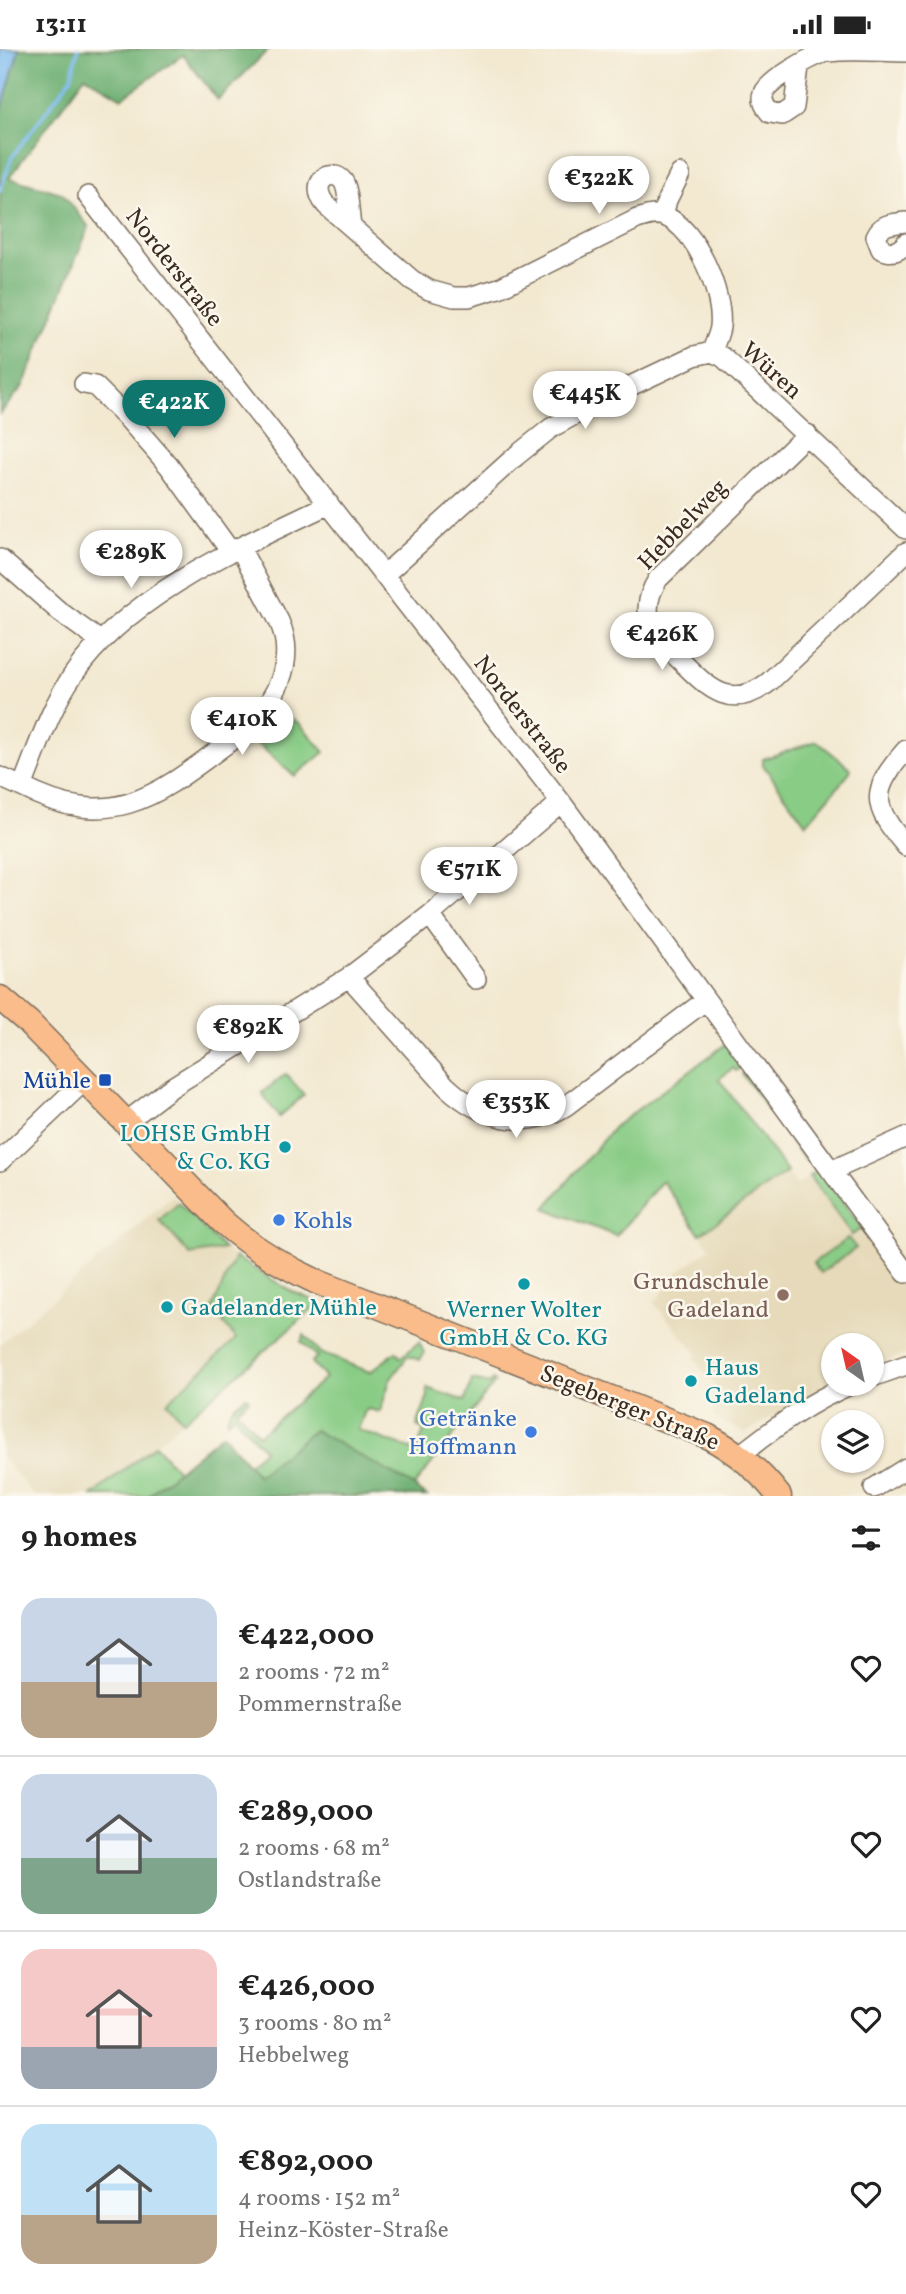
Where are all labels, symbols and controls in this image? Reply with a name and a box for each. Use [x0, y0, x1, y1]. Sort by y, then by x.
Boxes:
text: 13:11 [35, 7, 87, 43]
pin: €322K [550, 157, 648, 216]
text: €322K [564, 163, 634, 195]
street label: Norderstraße [116, 202, 231, 335]
street label: Würen [732, 335, 809, 408]
pin: €445K [536, 371, 634, 431]
text: €445K [549, 378, 621, 410]
pin: €422K [125, 381, 223, 440]
text: €422K [138, 387, 210, 419]
street label: Hebbelweg [631, 472, 736, 579]
pin: €289K [82, 531, 180, 590]
text: €289K [96, 537, 166, 569]
pin: €426K [613, 613, 711, 672]
text: €426K [626, 619, 698, 651]
street label: Norderstraße [464, 649, 579, 782]
pin: €410K [193, 697, 291, 757]
text: €410K [207, 704, 277, 736]
pin: €571K [420, 847, 518, 907]
text: €571K [437, 854, 501, 886]
pin: €892K [199, 1005, 297, 1065]
text: €892K [213, 1012, 283, 1044]
place label: Mühle [23, 1065, 91, 1099]
marker: Mühle [97, 1072, 113, 1088]
pin: €353K [467, 1081, 565, 1140]
text: €353K [482, 1087, 550, 1119]
place label: LOHSE GmbH & Co. KG [119, 1118, 271, 1180]
marker: LOHSE GmbH & Co. KG [277, 1139, 293, 1155]
place label: Kohls [293, 1205, 353, 1239]
marker: Kohls [271, 1212, 287, 1228]
place label: Grundschule Gadeland [633, 1266, 769, 1328]
marker: Werner Wolter GmbH & Co. KG [516, 1276, 532, 1292]
marker: Grundschule Gadeland [775, 1287, 791, 1303]
place label: Gadelander Mühle [181, 1292, 377, 1326]
place label: Werner Wolter GmbH & Co. KG [439, 1294, 609, 1356]
marker: Gadelander Mühle [159, 1299, 175, 1315]
north arrow [821, 1333, 884, 1397]
map controls [821, 1333, 884, 1473]
place label: Haus Gadeland [705, 1352, 806, 1414]
street label: Segeberger Straße [534, 1357, 724, 1460]
marker: Haus Gadeland [683, 1373, 699, 1389]
place label: Getränke Hoffmann [408, 1403, 517, 1465]
button: layers [821, 1410, 884, 1473]
marker: Getränke Hoffmann [523, 1424, 539, 1440]
text: 9 homes [21, 1517, 137, 1559]
icon: filters [847, 1519, 885, 1557]
text: €422,000 [238, 1615, 374, 1657]
icon: home [77, 1626, 161, 1710]
icon: heart [847, 1649, 885, 1687]
text: 2 rooms · 72 m² [238, 1657, 389, 1689]
text: Pommernstraße [238, 1689, 402, 1721]
text: €289,000 [238, 1791, 373, 1833]
icon: home [77, 1802, 161, 1886]
icon: heart [847, 1825, 885, 1863]
text: 2 rooms · 68 m² [238, 1833, 390, 1865]
text: Ostlandstraße [238, 1865, 381, 1897]
text: €426,000 [238, 1966, 375, 2008]
icon: home [77, 1977, 161, 2061]
icon: heart [847, 2000, 885, 2038]
text: 3 rooms · 80 m² [238, 2008, 391, 2040]
text: Hebbelweg [238, 2040, 349, 2072]
text: €892,000 [238, 2141, 373, 2183]
icon: home [77, 2152, 161, 2236]
icon: heart [847, 2175, 885, 2213]
text: 4 rooms · 152 m² [238, 2183, 400, 2215]
text: Heinz-Köster-Straße [238, 2215, 449, 2247]

